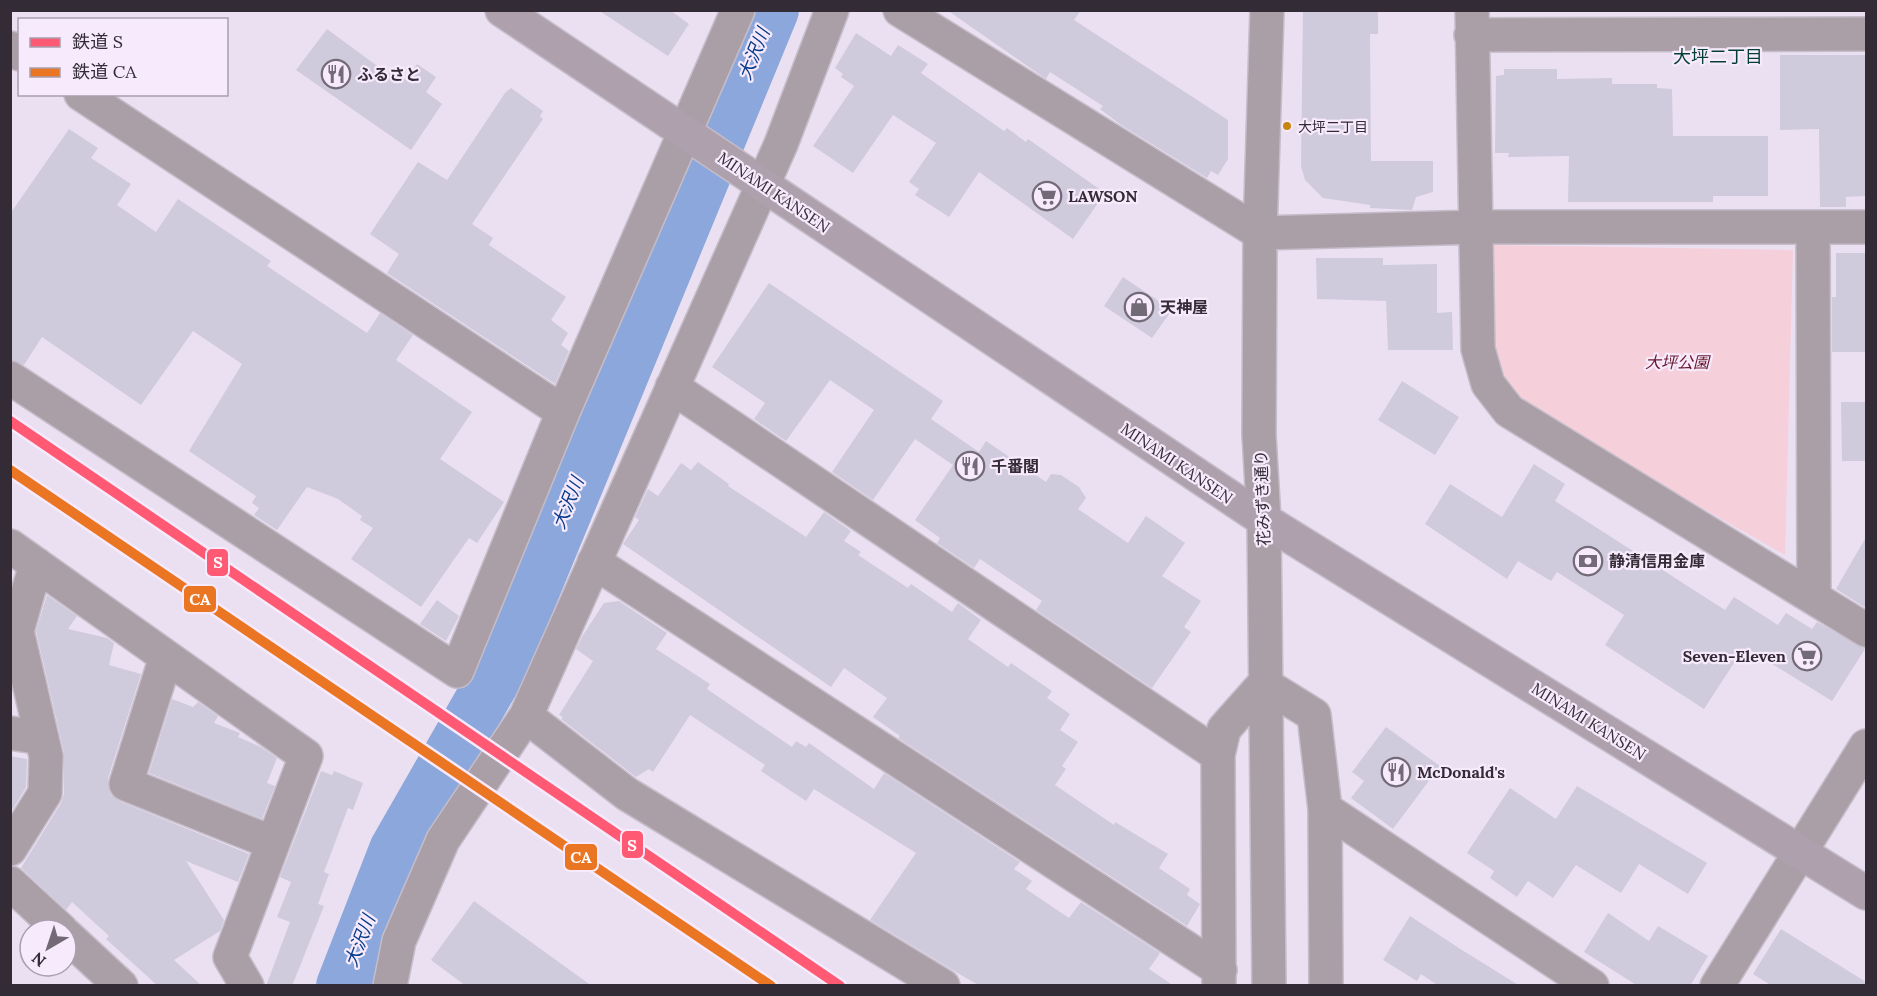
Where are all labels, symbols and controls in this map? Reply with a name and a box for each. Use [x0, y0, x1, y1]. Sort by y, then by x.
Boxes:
legend [18, 18, 228, 96]
water label: 大沢川 [733, 23, 775, 83]
text: 鉄道 S [72, 30, 123, 53]
district label: 大坪二丁目 [1673, 45, 1763, 68]
restaurant icon: ふるさと [320, 58, 352, 90]
text: 鉄道 CA [72, 60, 137, 83]
place label: ふるさと [357, 64, 421, 84]
place label: 大坪二丁目 [1298, 118, 1368, 136]
marker: 大坪二丁目 [1281, 120, 1293, 132]
street label: MINAMI KANSEN [714, 147, 834, 237]
supermarket icon: LAWSON [1031, 180, 1063, 212]
place label: LAWSON [1068, 186, 1138, 206]
shop icon: 天神屋 [1123, 291, 1155, 323]
place label: 天神屋 [1160, 297, 1208, 317]
park label: 大坪公園 [1645, 352, 1711, 372]
street label: MINAMI KANSEN [1117, 418, 1237, 508]
restaurant icon: 千番閣 [954, 450, 986, 482]
street label: 花みずき通り [1250, 450, 1274, 546]
place label: 千番閣 [991, 456, 1039, 476]
water label: 大沢川 [547, 472, 589, 532]
bank icon: 静清信用金庫 [1572, 545, 1604, 577]
line badge: S [206, 548, 229, 577]
place label: 静清信用金庫 [1609, 551, 1705, 571]
text: S [213, 552, 223, 572]
line badge: CA [183, 585, 217, 613]
text: CA [189, 589, 211, 609]
supermarket icon: Seven-Eleven [1791, 640, 1823, 672]
place label: Seven-Eleven [1683, 646, 1786, 666]
street label: MINAMI KANSEN [1528, 678, 1650, 764]
restaurant icon: McDonald's [1380, 756, 1412, 788]
place label: McDonald's [1417, 762, 1505, 782]
line badge: S [621, 830, 644, 859]
text: S [627, 835, 637, 855]
line badge: CA [564, 843, 598, 871]
text: CA [570, 847, 592, 867]
water label: 大沢川 [339, 910, 381, 970]
north arrow [18, 918, 78, 978]
text: N [27, 948, 50, 971]

